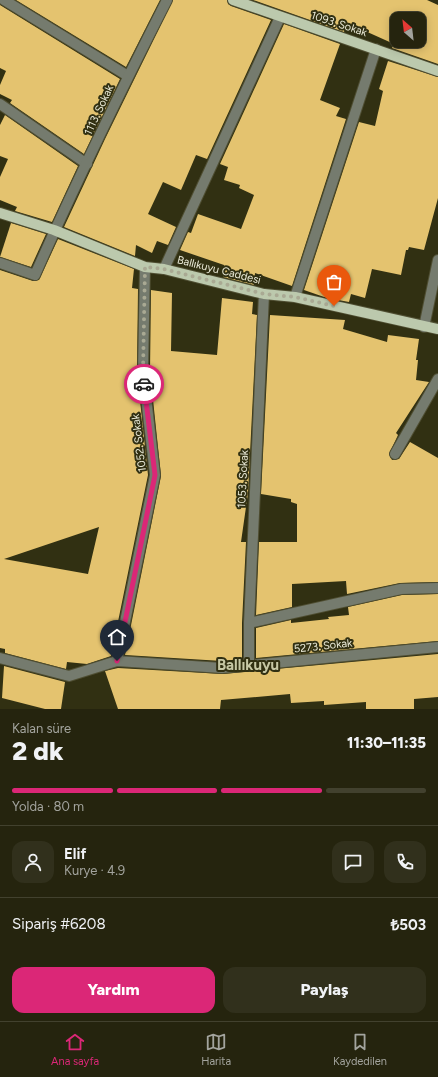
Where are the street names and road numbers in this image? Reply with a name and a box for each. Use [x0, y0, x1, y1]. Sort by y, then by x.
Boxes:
street label: 1093. Sokak [309, 9, 369, 39]
street label: 1113. Sokak [82, 82, 117, 137]
street label: Ballıkuyu Caddesi [176, 253, 262, 287]
street label: 1052. Sokak [129, 413, 149, 473]
street label: 1053. Sokak [235, 449, 251, 508]
street label: 5273. Sokak [293, 636, 354, 656]

